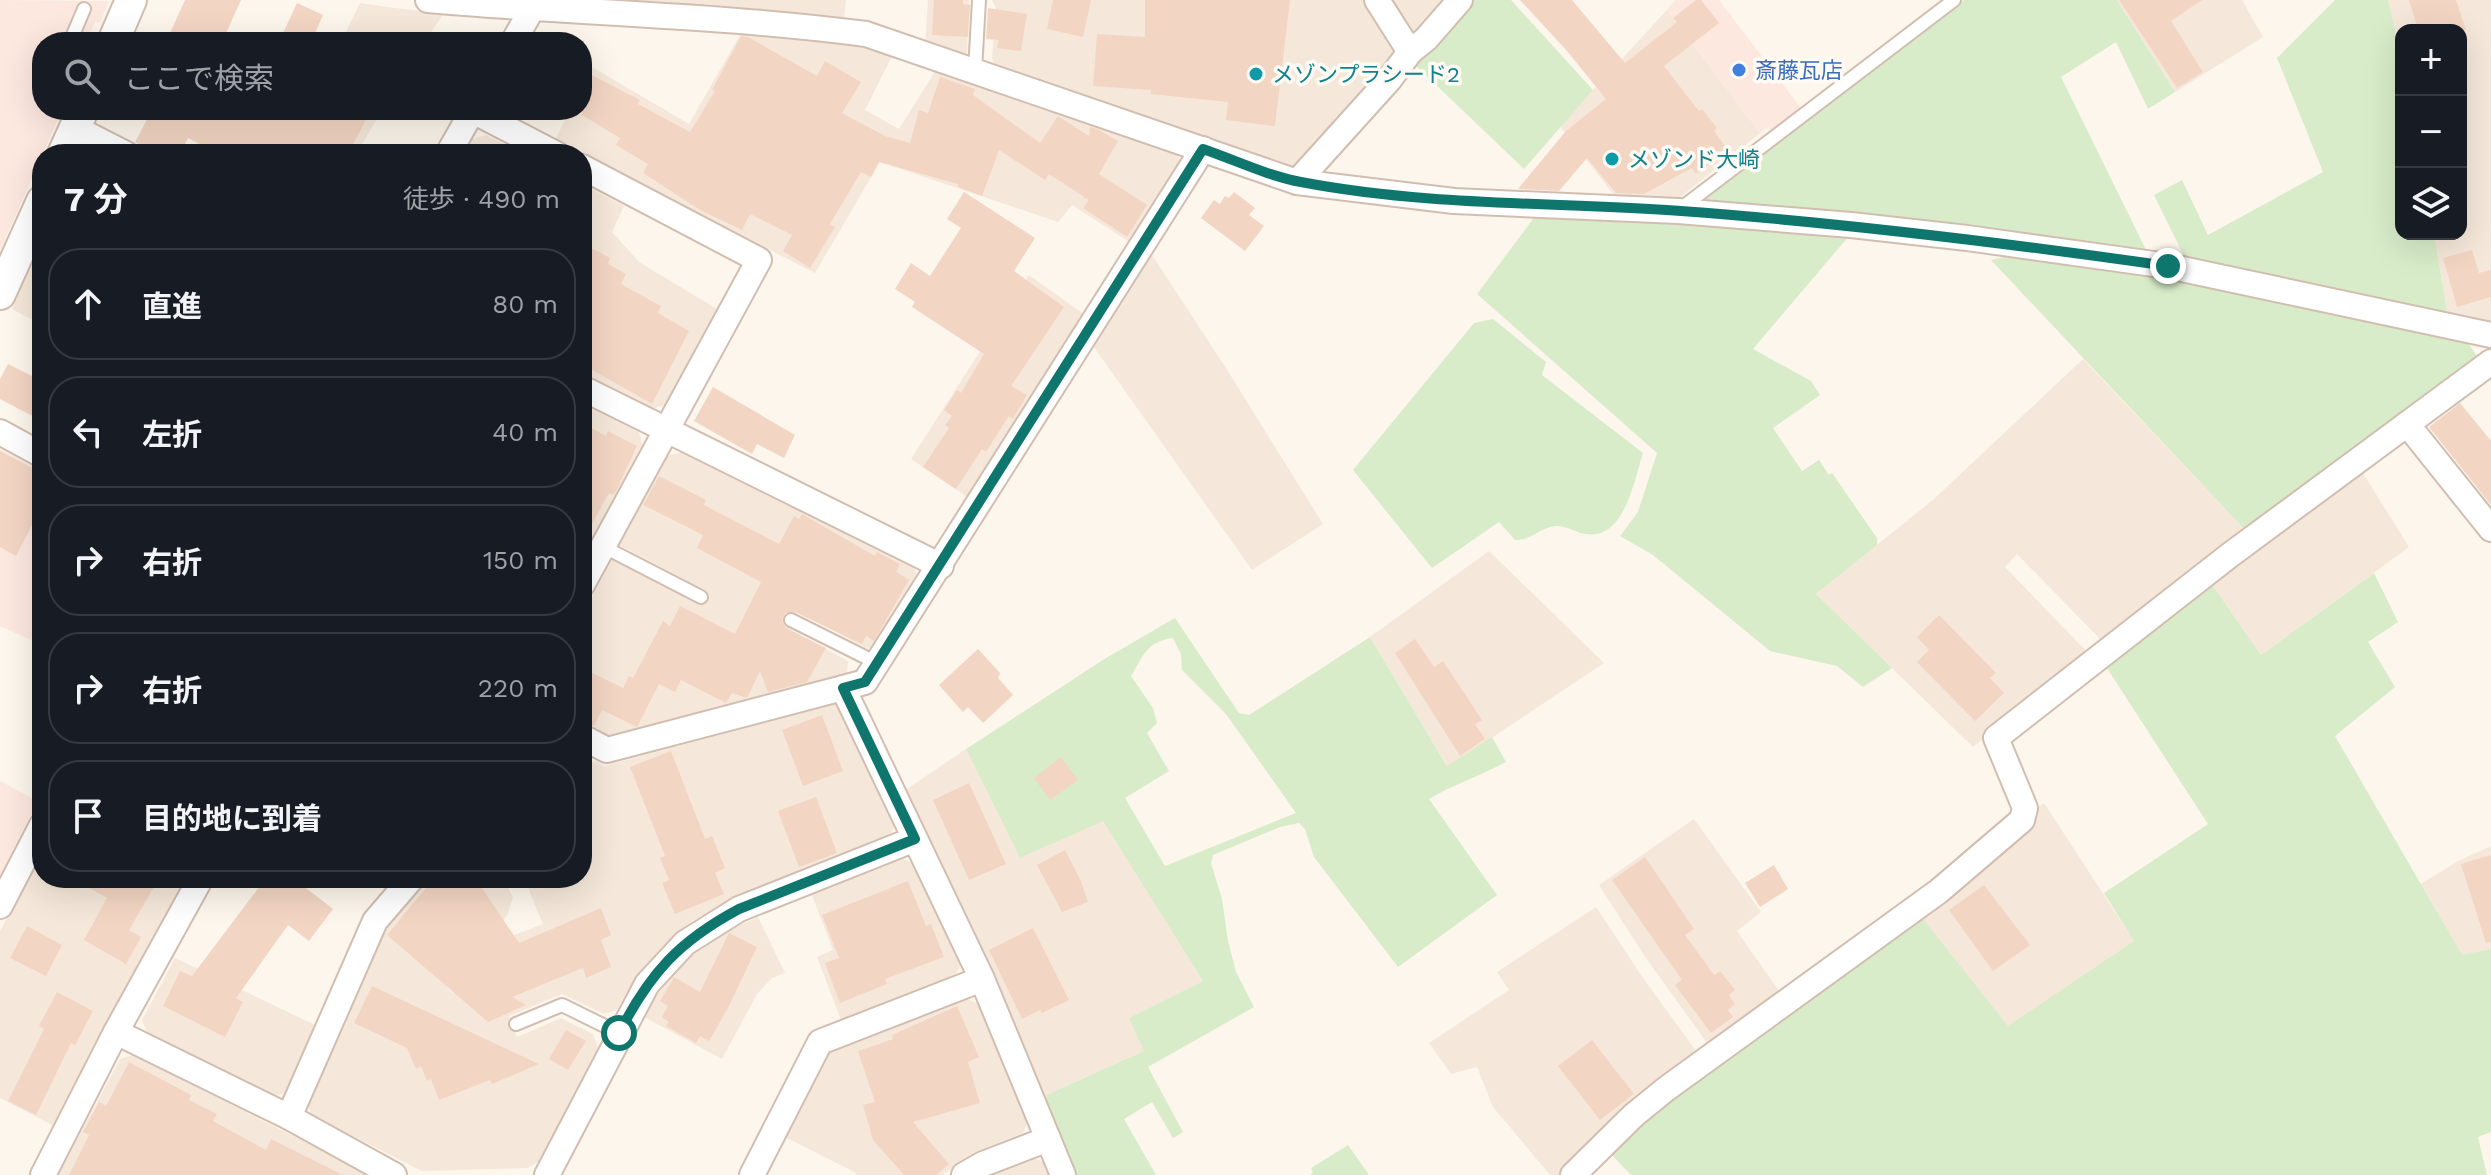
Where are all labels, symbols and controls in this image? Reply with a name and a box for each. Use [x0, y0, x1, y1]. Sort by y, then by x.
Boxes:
map controls [2395, 24, 2467, 240]
button: + [2395, 24, 2467, 96]
search box [32, 32, 592, 120]
icon: search [60, 54, 104, 98]
place label: 斎藤瓦店 [1755, 58, 1843, 83]
text: ここで検索 [124, 61, 274, 96]
marker: 斎藤瓦店 [1730, 61, 1748, 79]
place label: メゾンプラシード2 [1272, 62, 1460, 87]
marker: メゾンプラシード2 [1247, 65, 1265, 83]
button: − [2395, 96, 2467, 168]
place label: メゾンド大崎 [1628, 147, 1760, 172]
marker: メゾンド大崎 [1603, 150, 1621, 168]
button: layers [2395, 168, 2467, 240]
text: 7 分 [64, 179, 128, 219]
text: 徒歩 · 490 m [403, 184, 560, 214]
route end [2150, 248, 2186, 284]
icon: ahead [66, 282, 110, 326]
text: 直進 [142, 289, 202, 324]
text: 80 m [492, 289, 558, 319]
icon: left [66, 410, 110, 454]
text: 左折 [142, 417, 202, 452]
text: 40 m [492, 417, 558, 447]
icon: right [66, 538, 110, 582]
text: 右折 [142, 545, 202, 580]
text: 150 m [483, 545, 558, 575]
icon: right [66, 666, 110, 710]
text: 右折 [142, 673, 202, 708]
text: 220 m [478, 673, 558, 703]
icon: arrive [66, 794, 110, 838]
text: 目的地に到着 [142, 801, 322, 836]
route start [601, 1015, 637, 1051]

